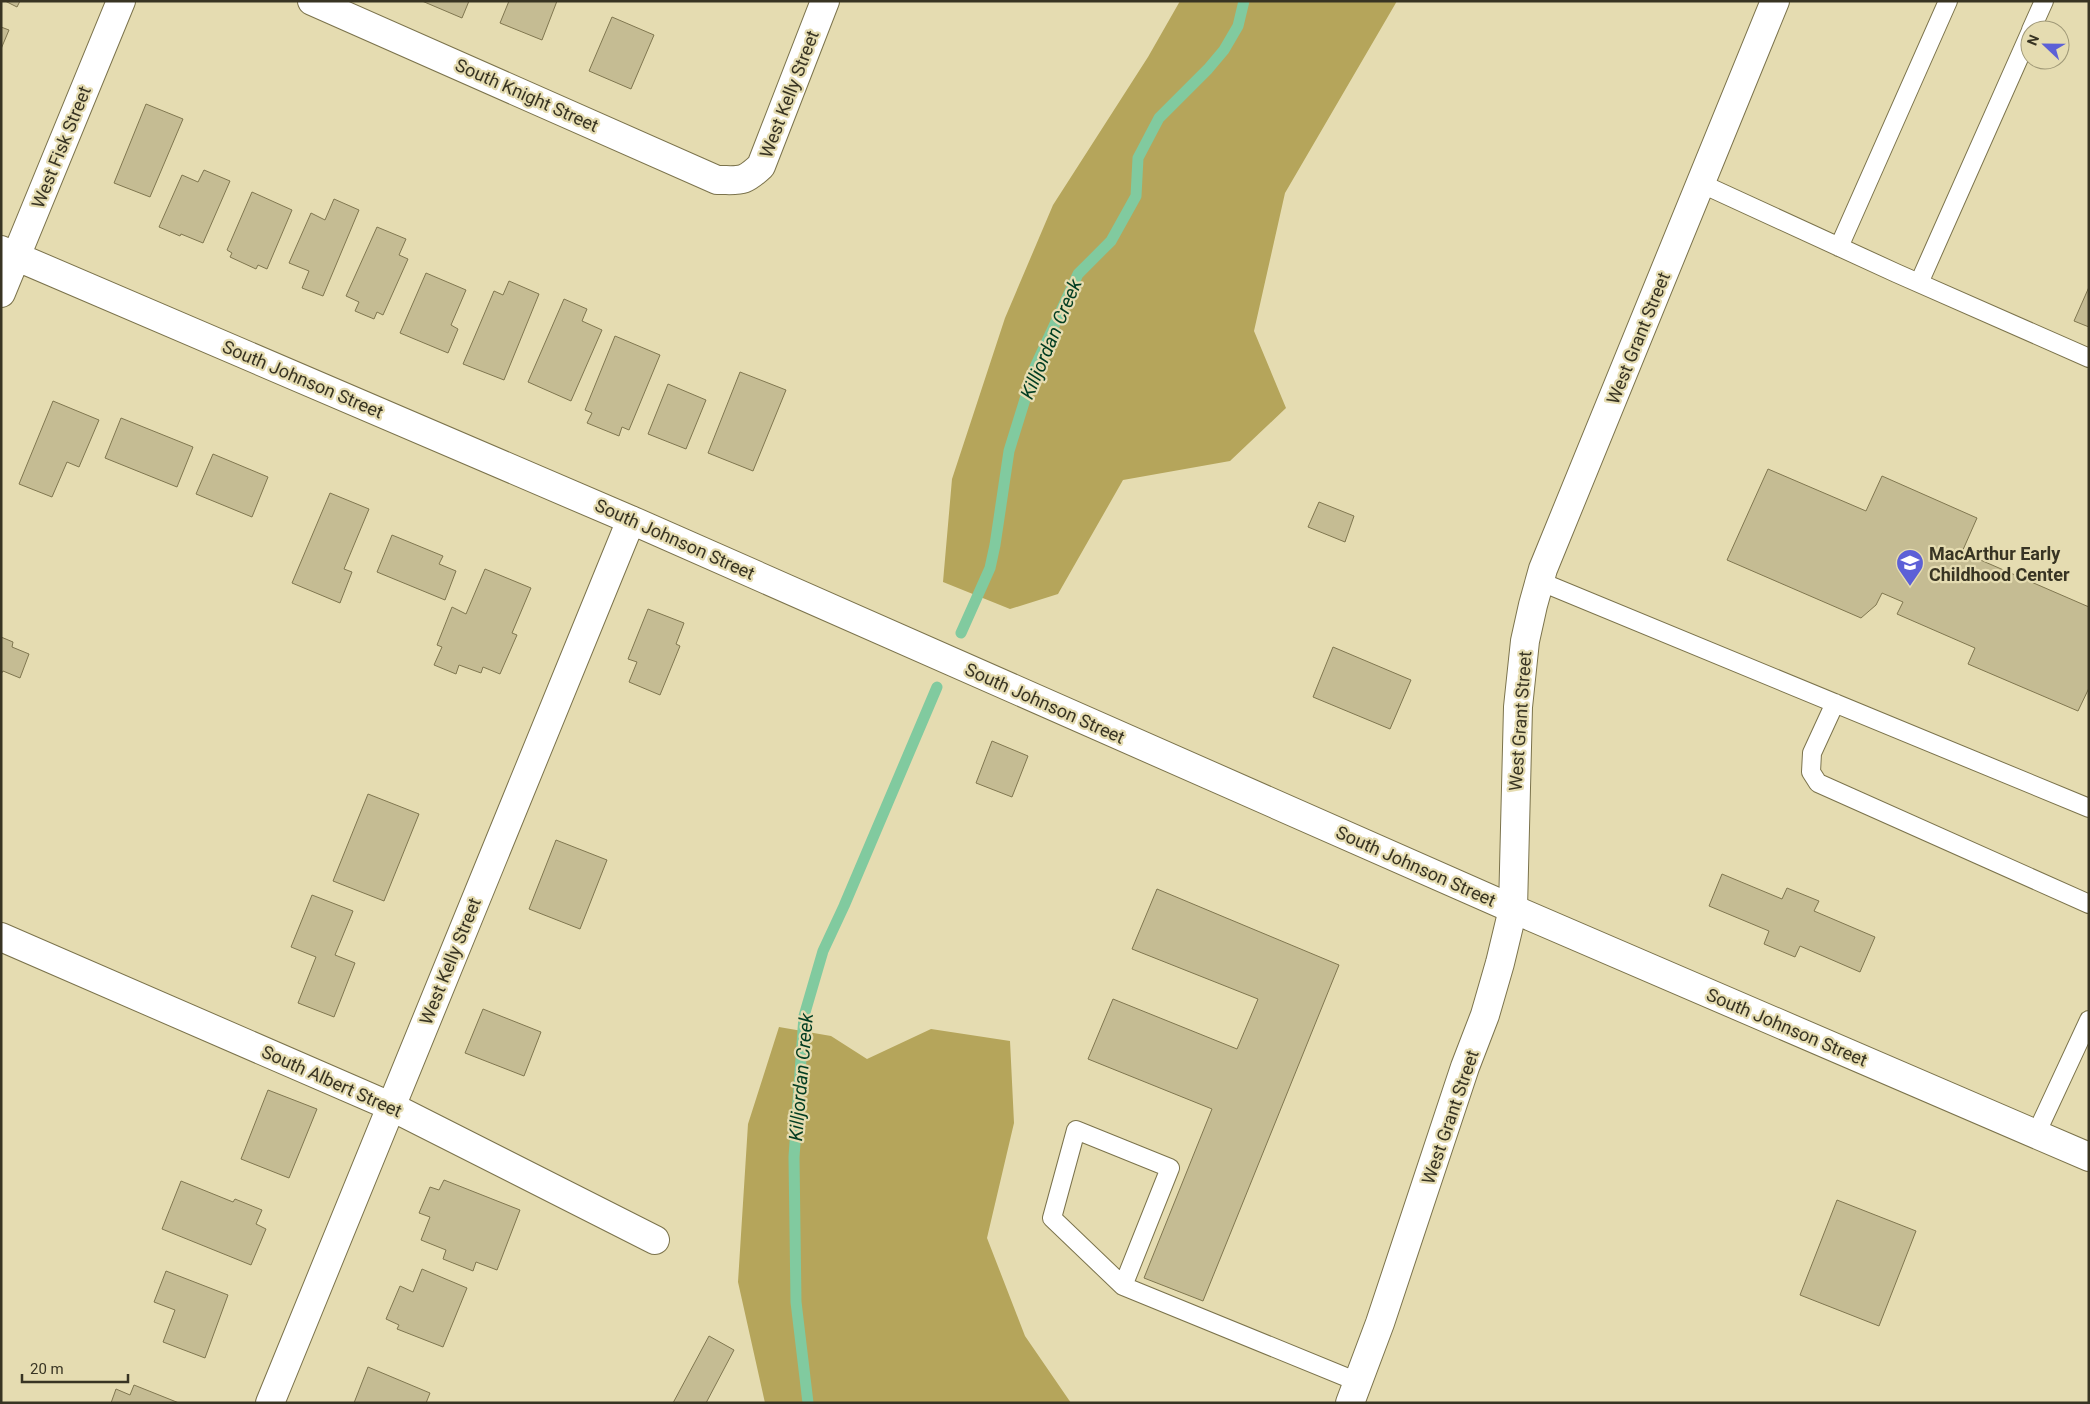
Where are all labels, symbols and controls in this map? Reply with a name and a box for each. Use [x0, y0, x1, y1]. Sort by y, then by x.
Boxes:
north arrow [2020, 20, 2070, 70]
street label: West Kelly Street [755, 27, 823, 161]
text: N [2024, 33, 2042, 48]
street label: South Knight Street [452, 54, 602, 136]
street label: West Fisk Street [27, 83, 95, 211]
street label: West Grant Street [1602, 269, 1674, 407]
water label: Killjordan Creek [1015, 275, 1087, 402]
street label: South Johnson Street [219, 336, 387, 422]
street label: South Johnson Street [592, 494, 758, 584]
place label: MacArthur Early Childhood Center [1929, 543, 2070, 585]
school or university icon: MacArthur Early Childhood Center [1895, 548, 1925, 587]
street label: West Grant Street [1505, 650, 1535, 792]
street label: South Johnson Street [962, 658, 1128, 748]
street label: South Johnson Street [1333, 821, 1499, 911]
street label: West Kelly Street [415, 895, 485, 1027]
street label: South Johnson Street [1703, 984, 1871, 1070]
water label: Killjordan Creek [784, 1011, 818, 1142]
street label: South Albert Street [259, 1041, 405, 1121]
street label: West Grant Street [1417, 1047, 1483, 1187]
scale bar [22, 1352, 129, 1384]
text: 20 m [30, 1360, 64, 1378]

